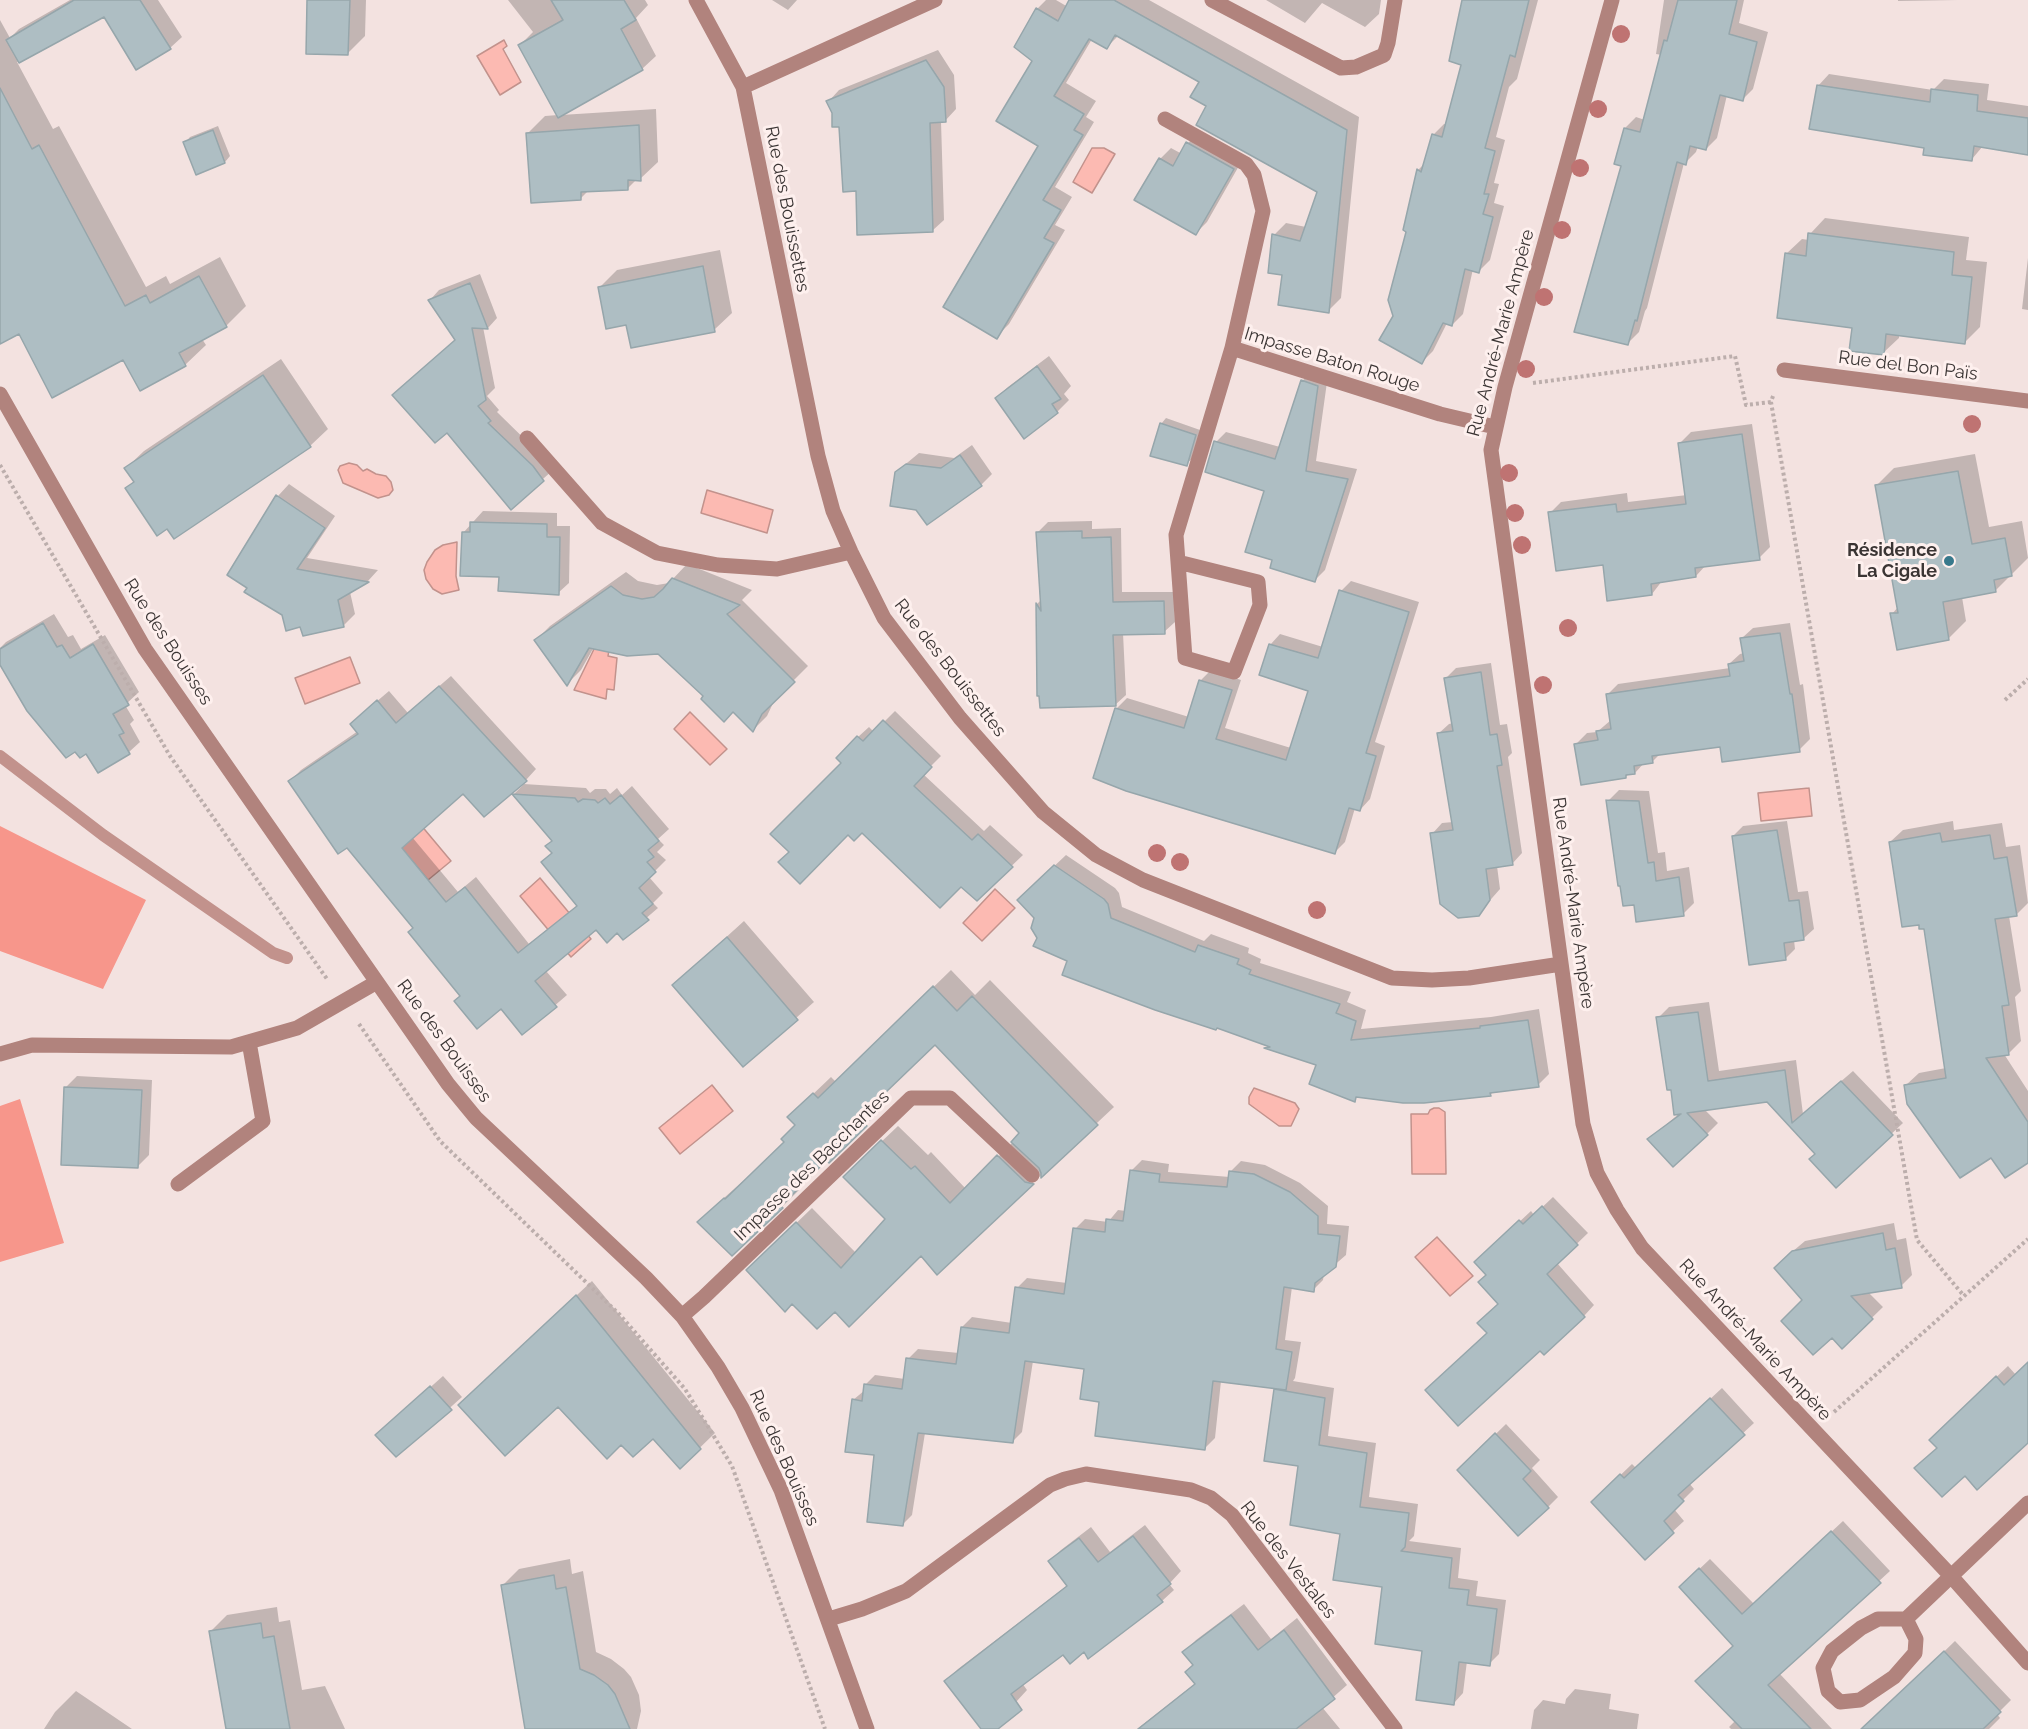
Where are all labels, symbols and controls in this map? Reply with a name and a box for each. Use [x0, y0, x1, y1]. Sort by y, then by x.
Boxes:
street label: Rue des Bouissettes [760, 124, 814, 294]
street label: Rue André-Marie Ampère [1463, 227, 1539, 439]
street label: Impasse Baton Rouge [1242, 323, 1422, 397]
street label: Rue del Bon Païs [1837, 347, 1979, 385]
place label: Résidence La Cigale [1847, 540, 1937, 582]
marker: Résidence La Cigale [1942, 554, 1956, 568]
street label: Rue des Bouisses [119, 575, 217, 709]
street label: Rue des Bouissettes [890, 595, 1010, 741]
street label: Rue André-Marie Ampère [1547, 796, 1599, 1010]
street label: Rue des Bouisses [392, 975, 496, 1107]
street label: Impasse des Bacchantes [730, 1086, 894, 1246]
street label: Rue André-Marie Ampère [1674, 1255, 1836, 1425]
street label: Rue des Bouisses [744, 1387, 824, 1529]
street label: Rue des Vestales [1236, 1497, 1340, 1623]

